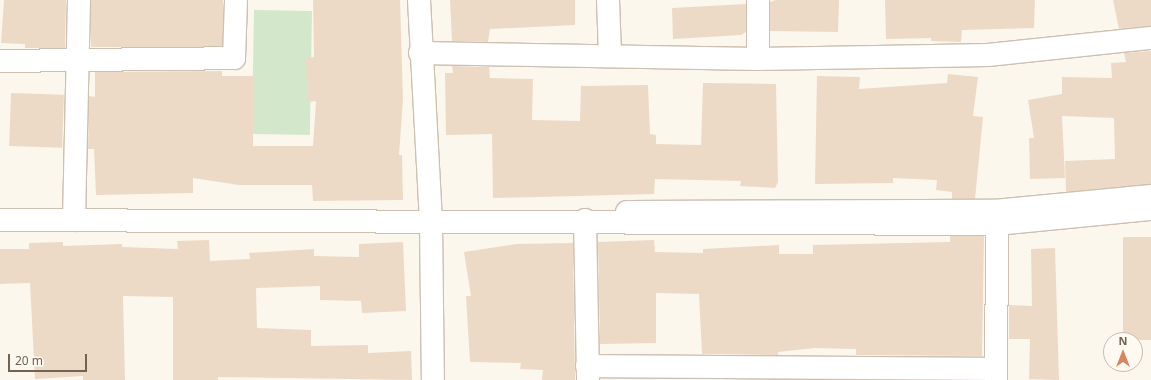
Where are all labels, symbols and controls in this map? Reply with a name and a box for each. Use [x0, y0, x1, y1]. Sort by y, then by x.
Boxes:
north arrow [1103, 332, 1143, 372]
text: N [1119, 333, 1127, 348]
scale bar [10, 346, 89, 372]
text: 20 m [15, 352, 43, 369]

